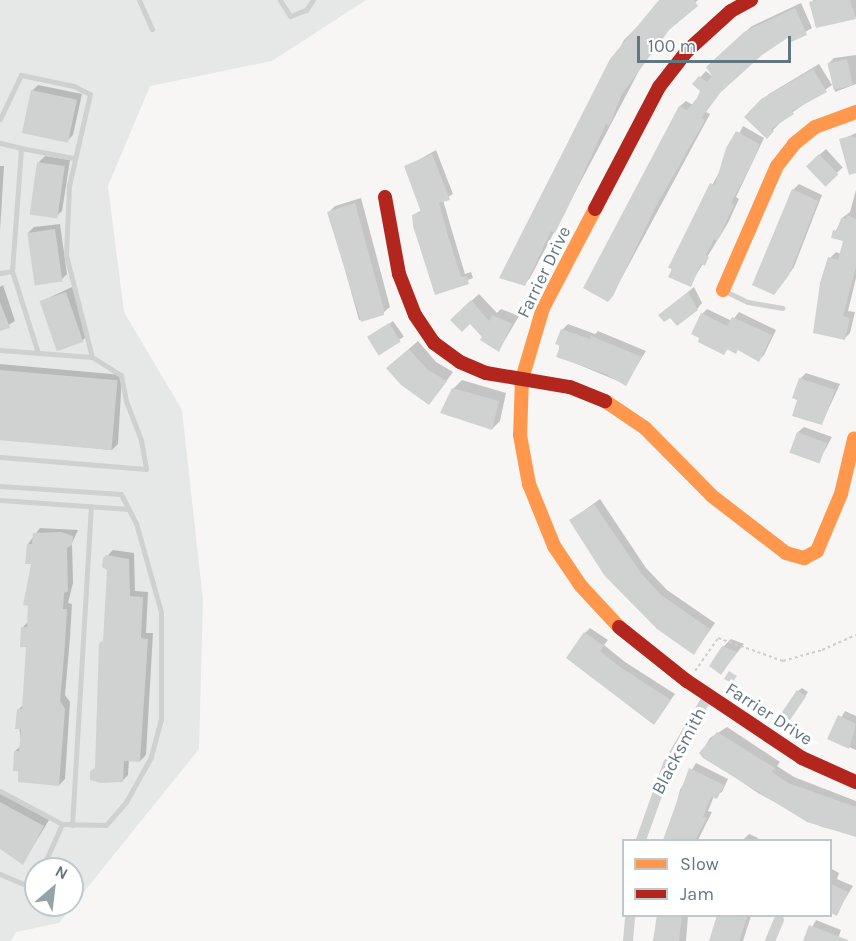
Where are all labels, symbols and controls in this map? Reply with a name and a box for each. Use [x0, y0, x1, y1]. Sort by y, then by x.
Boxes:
scale bar [640, 24, 794, 62]
text: 100 m [648, 35, 696, 57]
street label: Farrier Drive [513, 223, 575, 321]
street label: Farrier Drive [721, 678, 817, 750]
street label: Blacksmith [647, 704, 711, 798]
legend [622, 839, 832, 917]
text: Slow [680, 853, 719, 875]
north arrow [24, 857, 84, 917]
text: N [52, 861, 71, 884]
text: Jam [680, 883, 714, 905]

